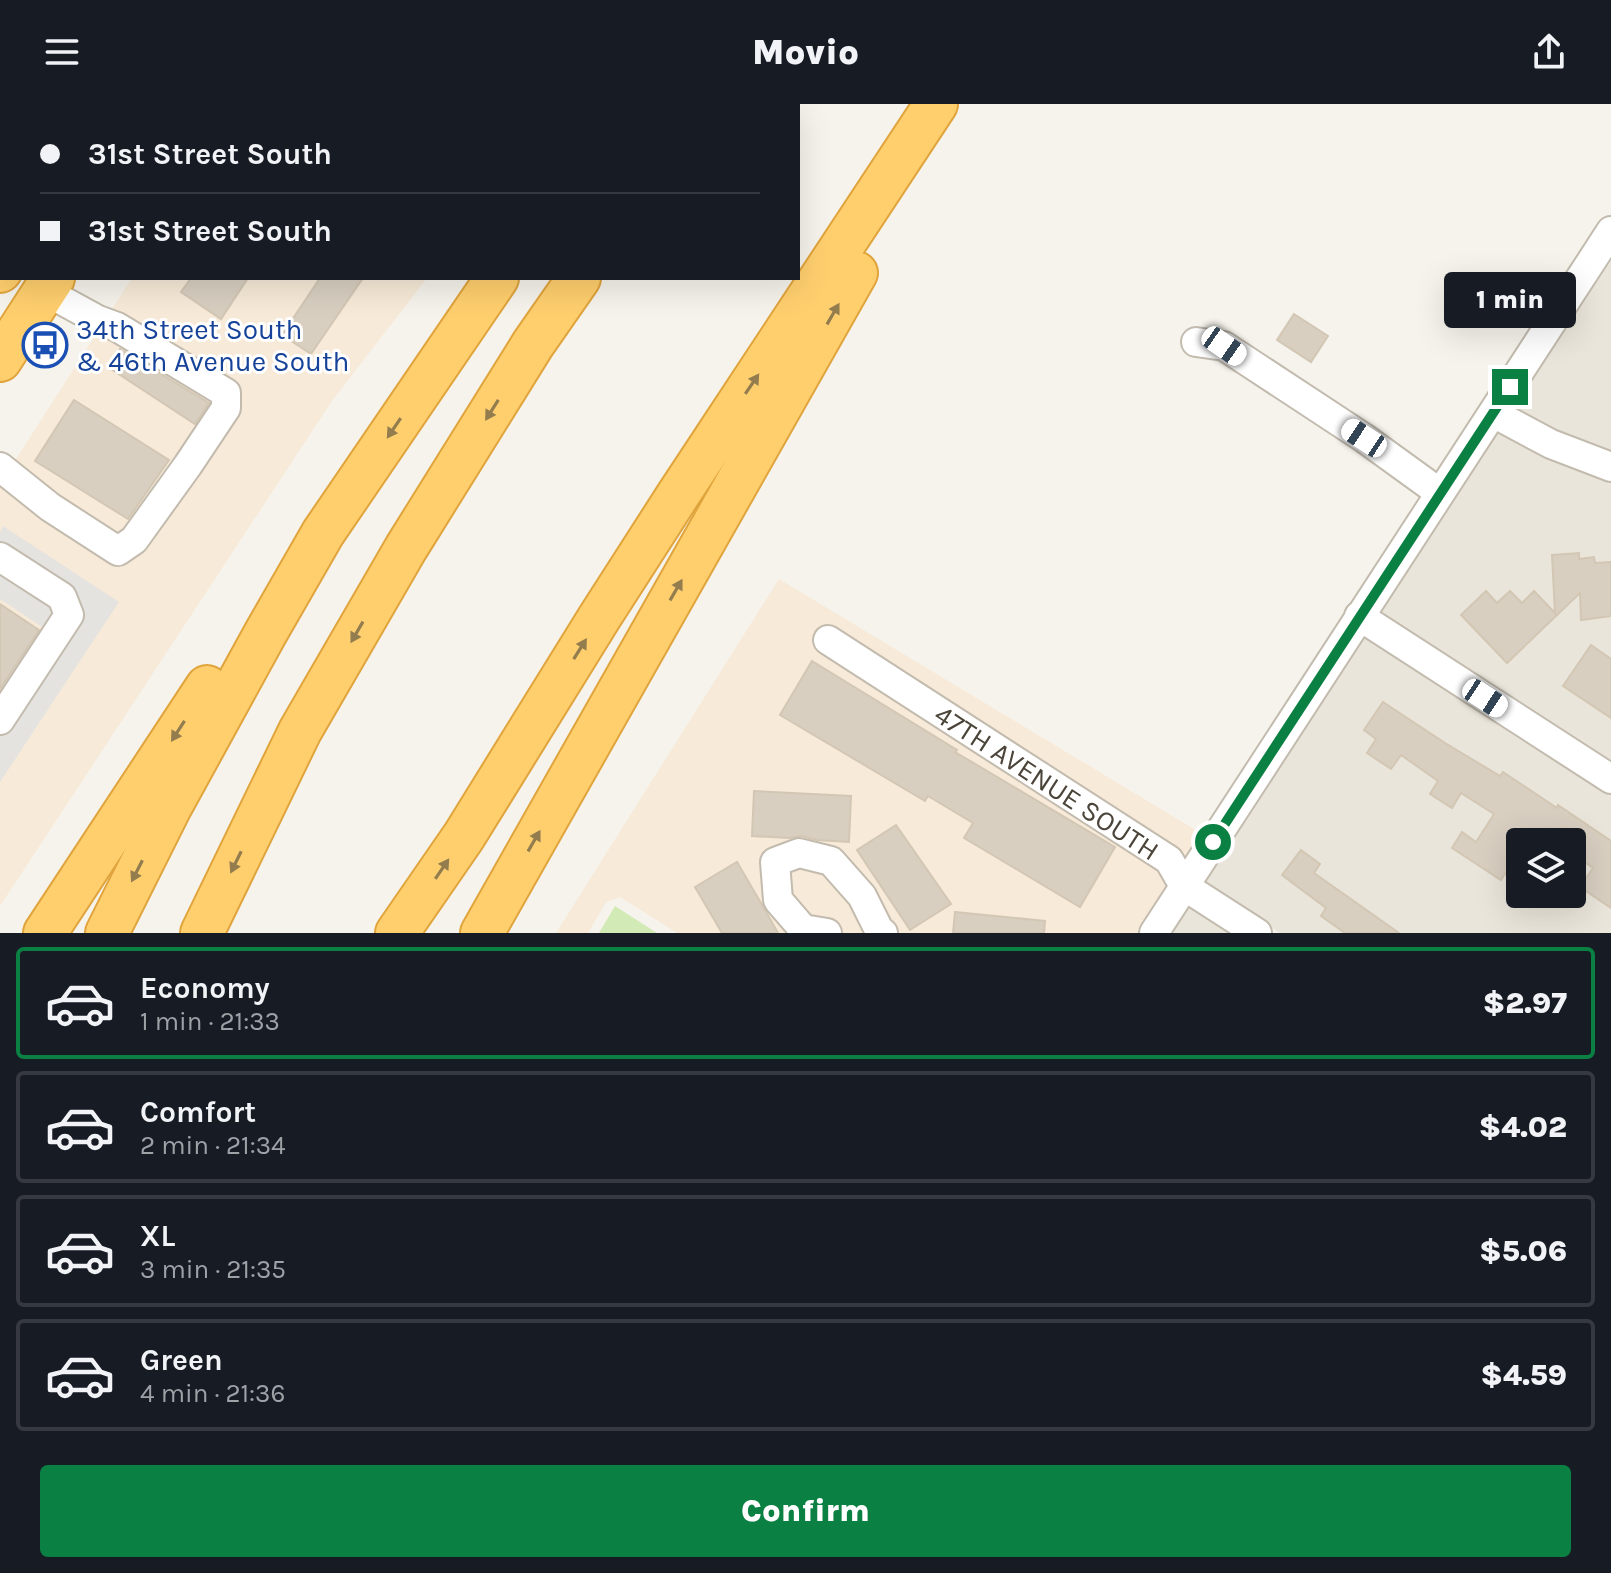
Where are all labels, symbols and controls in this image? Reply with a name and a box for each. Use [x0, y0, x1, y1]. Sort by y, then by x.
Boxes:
icon: menu [40, 30, 84, 74]
icon: share [1527, 30, 1571, 74]
text: Movio [752, 31, 859, 73]
text: 31st Street South [88, 136, 332, 172]
text: 31st Street South [88, 213, 332, 249]
callout: 1 min [1444, 271, 1576, 327]
text: 1 min [1476, 284, 1544, 315]
one-way arrow [826, 303, 840, 326]
place label: 34th Street South & 46th Avenue South [76, 313, 349, 378]
bus stop icon: 34th Street South & 46th Avenue South [21, 321, 69, 369]
car [1197, 322, 1251, 370]
route end [1492, 369, 1528, 405]
one-way arrow [744, 373, 759, 394]
one-way arrow [485, 399, 499, 421]
car [1337, 415, 1391, 461]
one-way arrow [387, 418, 402, 439]
one-way arrow [669, 579, 683, 602]
one-way arrow [350, 621, 364, 644]
one-way arrow [573, 638, 587, 660]
car [1458, 675, 1512, 721]
street label: 47TH AVENUE SOUTH [928, 698, 1165, 867]
one-way arrow [171, 721, 186, 742]
route start [1195, 824, 1231, 860]
map controls [1506, 828, 1586, 908]
button: layers [1506, 828, 1586, 908]
one-way arrow [527, 830, 541, 852]
one-way arrow [229, 851, 243, 874]
one-way arrow [434, 858, 449, 879]
one-way arrow [130, 860, 144, 883]
icon: car [44, 967, 116, 1039]
text: Economy [140, 970, 270, 1006]
text: $2.97 [1483, 985, 1567, 1021]
text: 1 min · 21:33 [140, 1006, 280, 1037]
icon: car [44, 1091, 116, 1163]
text: Comfort [140, 1094, 256, 1130]
text: $4.02 [1479, 1109, 1567, 1145]
text: 2 min · 21:34 [140, 1130, 286, 1161]
icon: car [44, 1215, 116, 1287]
text: XL [140, 1218, 175, 1254]
text: $5.06 [1479, 1233, 1567, 1269]
text: 3 min · 21:35 [140, 1254, 286, 1285]
icon: car [44, 1339, 116, 1411]
text: Green [140, 1342, 223, 1378]
text: $4.59 [1481, 1357, 1567, 1393]
text: 4 min · 21:36 [140, 1378, 285, 1409]
button: Confirm [40, 1465, 1571, 1557]

